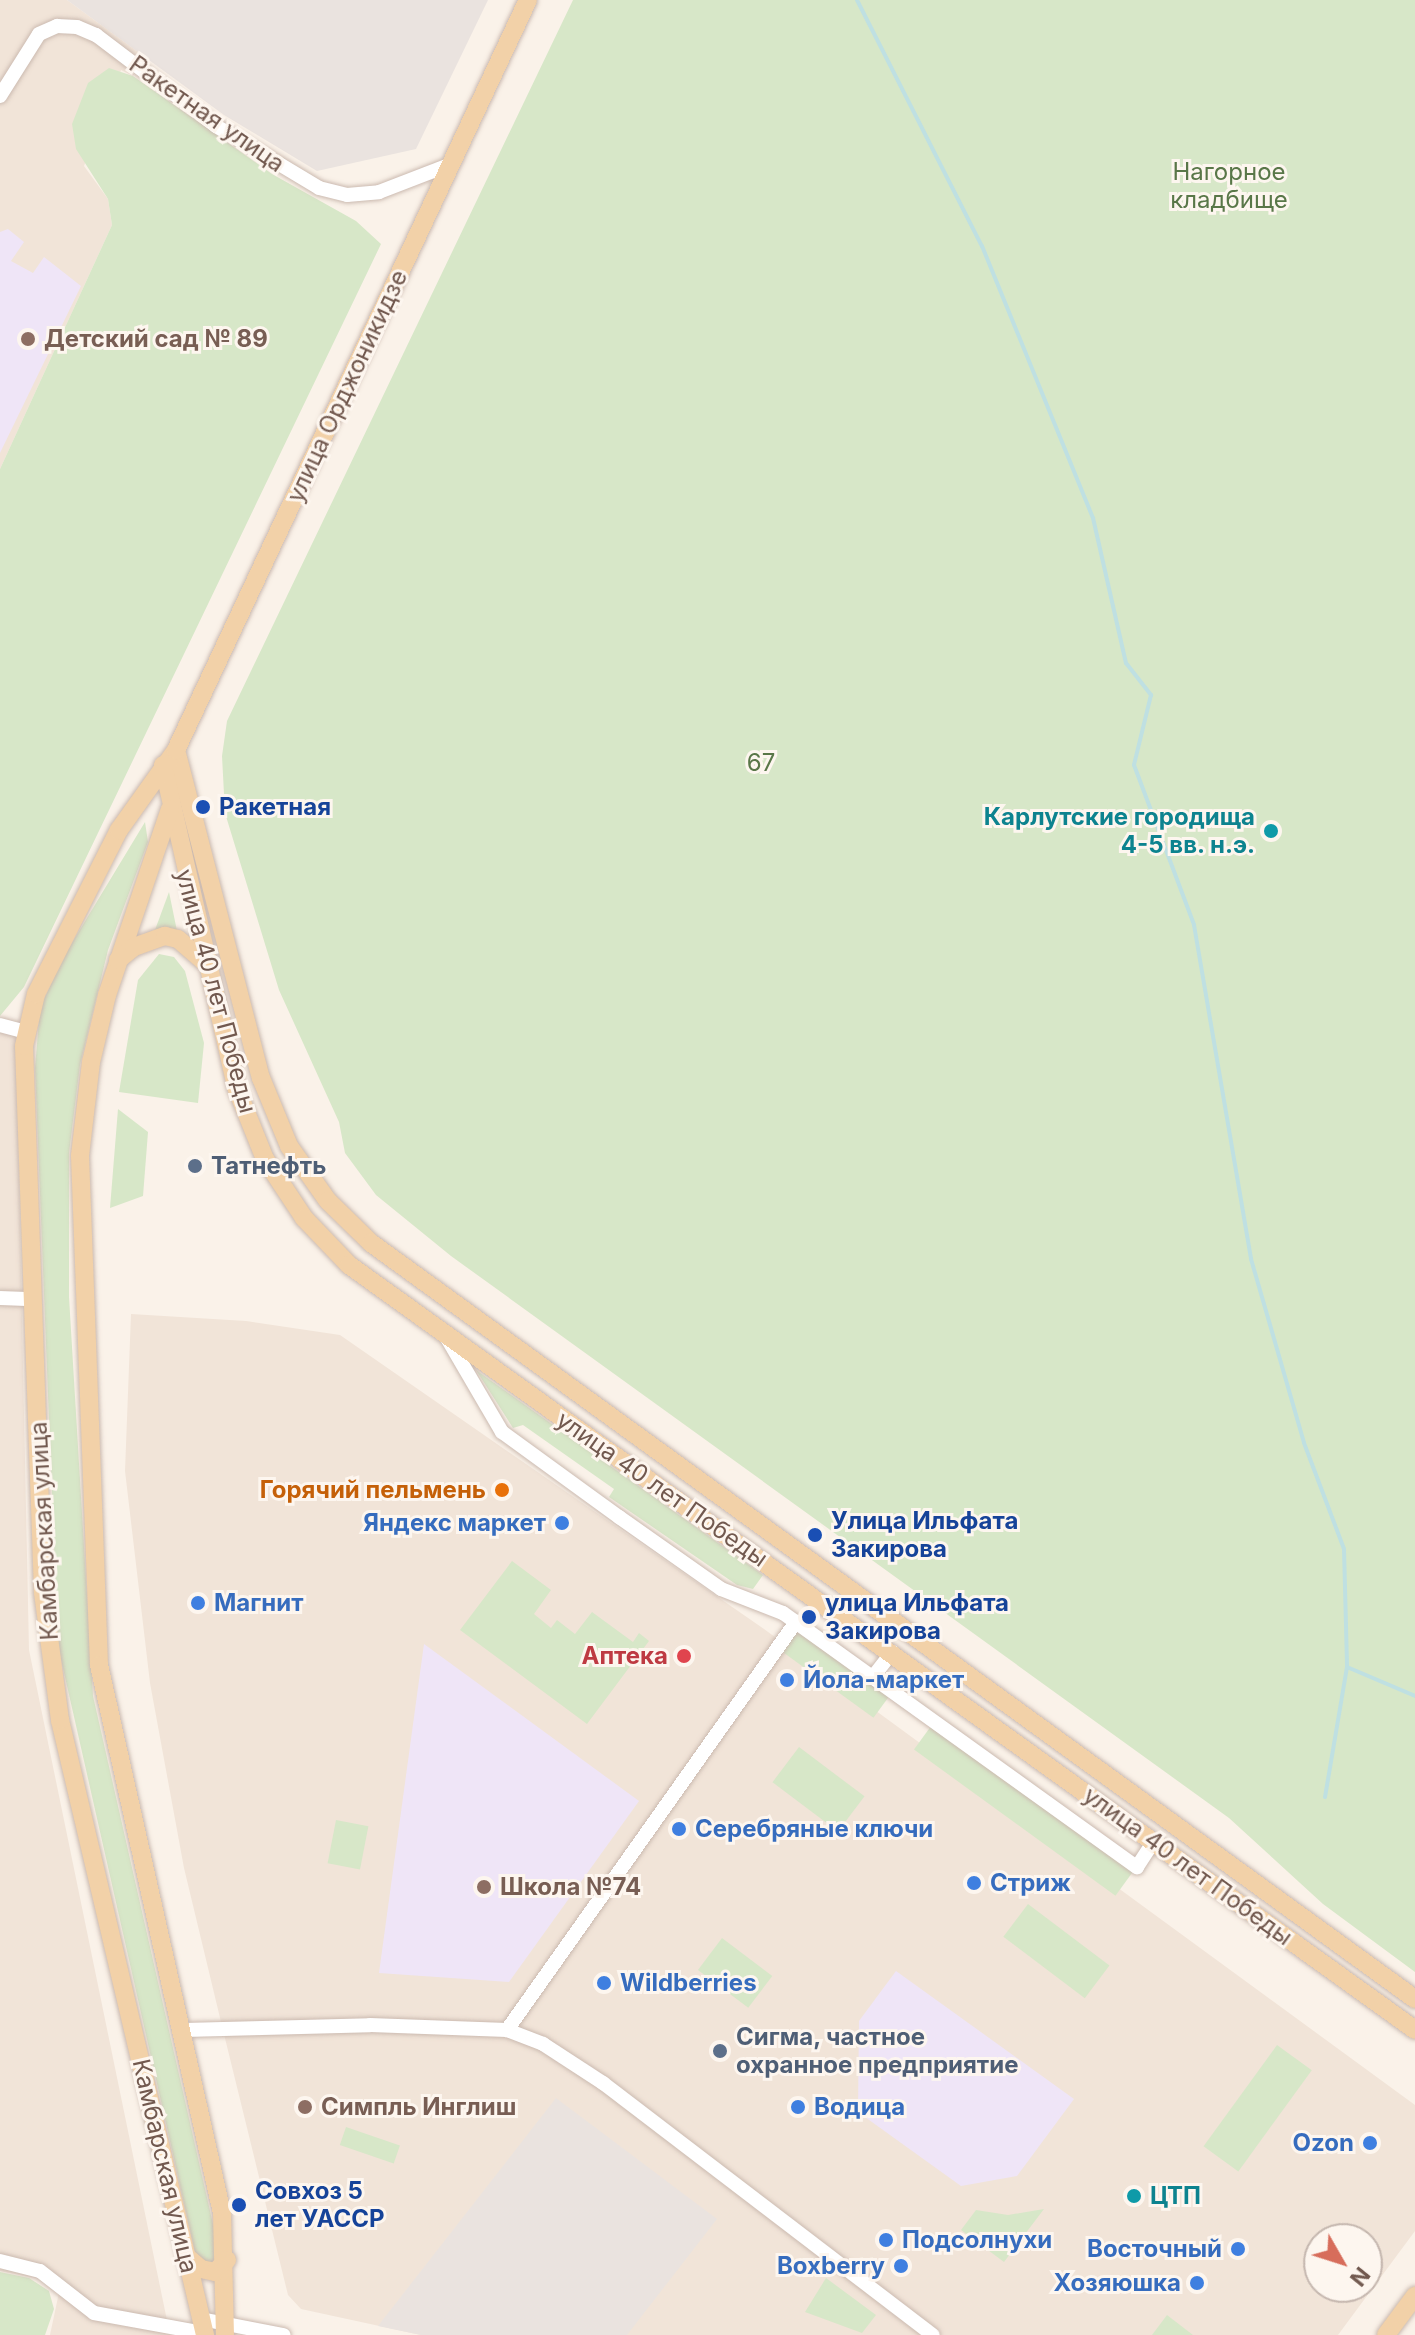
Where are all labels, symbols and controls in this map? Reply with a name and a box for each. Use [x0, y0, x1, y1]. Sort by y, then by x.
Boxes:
street label: Ракетная улица [124, 50, 290, 178]
park label: Нагорное кладбище [1170, 158, 1288, 214]
street label: улица Орджоникидзе [281, 265, 413, 507]
place label: Детский сад № 89 [44, 325, 268, 353]
marker: Детский сад № 89 [19, 330, 37, 348]
park label: 67 [747, 749, 775, 777]
place label: Ракетная [219, 793, 331, 821]
marker: Ракетная [194, 798, 212, 816]
place label: Карлутские городища 4-5 вв. н.э. [984, 803, 1255, 859]
marker: Карлутские городища 4-5 вв. н.э. [1262, 822, 1280, 840]
street label: улица 40 лет Победы [170, 866, 262, 1116]
place label: Татнефть [211, 1152, 326, 1180]
marker: Татнефть [186, 1157, 204, 1175]
street label: улица 40 лет Победы [551, 1405, 773, 1573]
street label: Камбарская улица [24, 1421, 64, 1641]
place label: Горячий пельмень [260, 1476, 486, 1504]
marker: Горячий пельмень [493, 1481, 511, 1499]
place label: Улица Ильфата Закирова [831, 1507, 1018, 1563]
place label: Яндекс маркет [363, 1509, 546, 1537]
marker: Яндекс маркет [553, 1514, 571, 1532]
marker: Улица Ильфата Закирова [806, 1526, 824, 1544]
place label: Магнит [214, 1589, 303, 1617]
place label: улица Ильфата Закирова [825, 1589, 1009, 1645]
marker: Магнит [189, 1594, 207, 1612]
marker: улица Ильфата Закирова [800, 1608, 818, 1626]
place label: Аптека [581, 1642, 668, 1670]
marker: Аптека [675, 1647, 693, 1665]
place label: Йола-маркет [803, 1666, 964, 1694]
marker: Йола-маркет [778, 1671, 796, 1689]
street label: улица 40 лет Победы [1078, 1781, 1298, 1951]
place label: Серебряные ключи [695, 1815, 933, 1843]
marker: Серебряные ключи [670, 1820, 688, 1838]
place label: Стриж [990, 1869, 1071, 1897]
place label: Школа №74 [500, 1873, 641, 1901]
marker: Стриж [965, 1874, 983, 1892]
marker: Школа №74 [475, 1878, 493, 1896]
place label: Wildberries [620, 1969, 757, 1997]
marker: Wildberries [595, 1974, 613, 1992]
place label: Сигма, частное охранное предприятие [736, 2023, 1019, 2079]
marker: Сигма, частное охранное предприятие [711, 2042, 729, 2060]
street label: Камбарская улица [126, 2056, 204, 2276]
place label: Симпль Инглиш [321, 2093, 516, 2121]
place label: Водица [814, 2093, 905, 2121]
marker: Симпль Инглиш [296, 2098, 314, 2116]
marker: Водица [789, 2098, 807, 2116]
place label: Ozon [1293, 2129, 1354, 2157]
marker: Ozon [1361, 2134, 1379, 2152]
place label: Совхоз 5 лет УАССР [255, 2177, 384, 2233]
place label: ЦТП [1150, 2182, 1201, 2210]
marker: ЦТП [1125, 2187, 1143, 2205]
marker: Совхоз 5 лет УАССР [230, 2196, 248, 2214]
north arrow [1303, 2223, 1383, 2303]
place label: Подсолнухи [902, 2226, 1052, 2254]
marker: Подсолнухи [877, 2231, 895, 2249]
place label: Восточный [1087, 2235, 1222, 2263]
marker: Восточный [1229, 2240, 1247, 2258]
place label: Boxberry [777, 2252, 885, 2280]
marker: Boxberry [892, 2257, 910, 2275]
text: N [1345, 2262, 1375, 2292]
place label: Хозяюшка [1054, 2269, 1181, 2297]
marker: Хозяюшка [1188, 2274, 1206, 2292]

